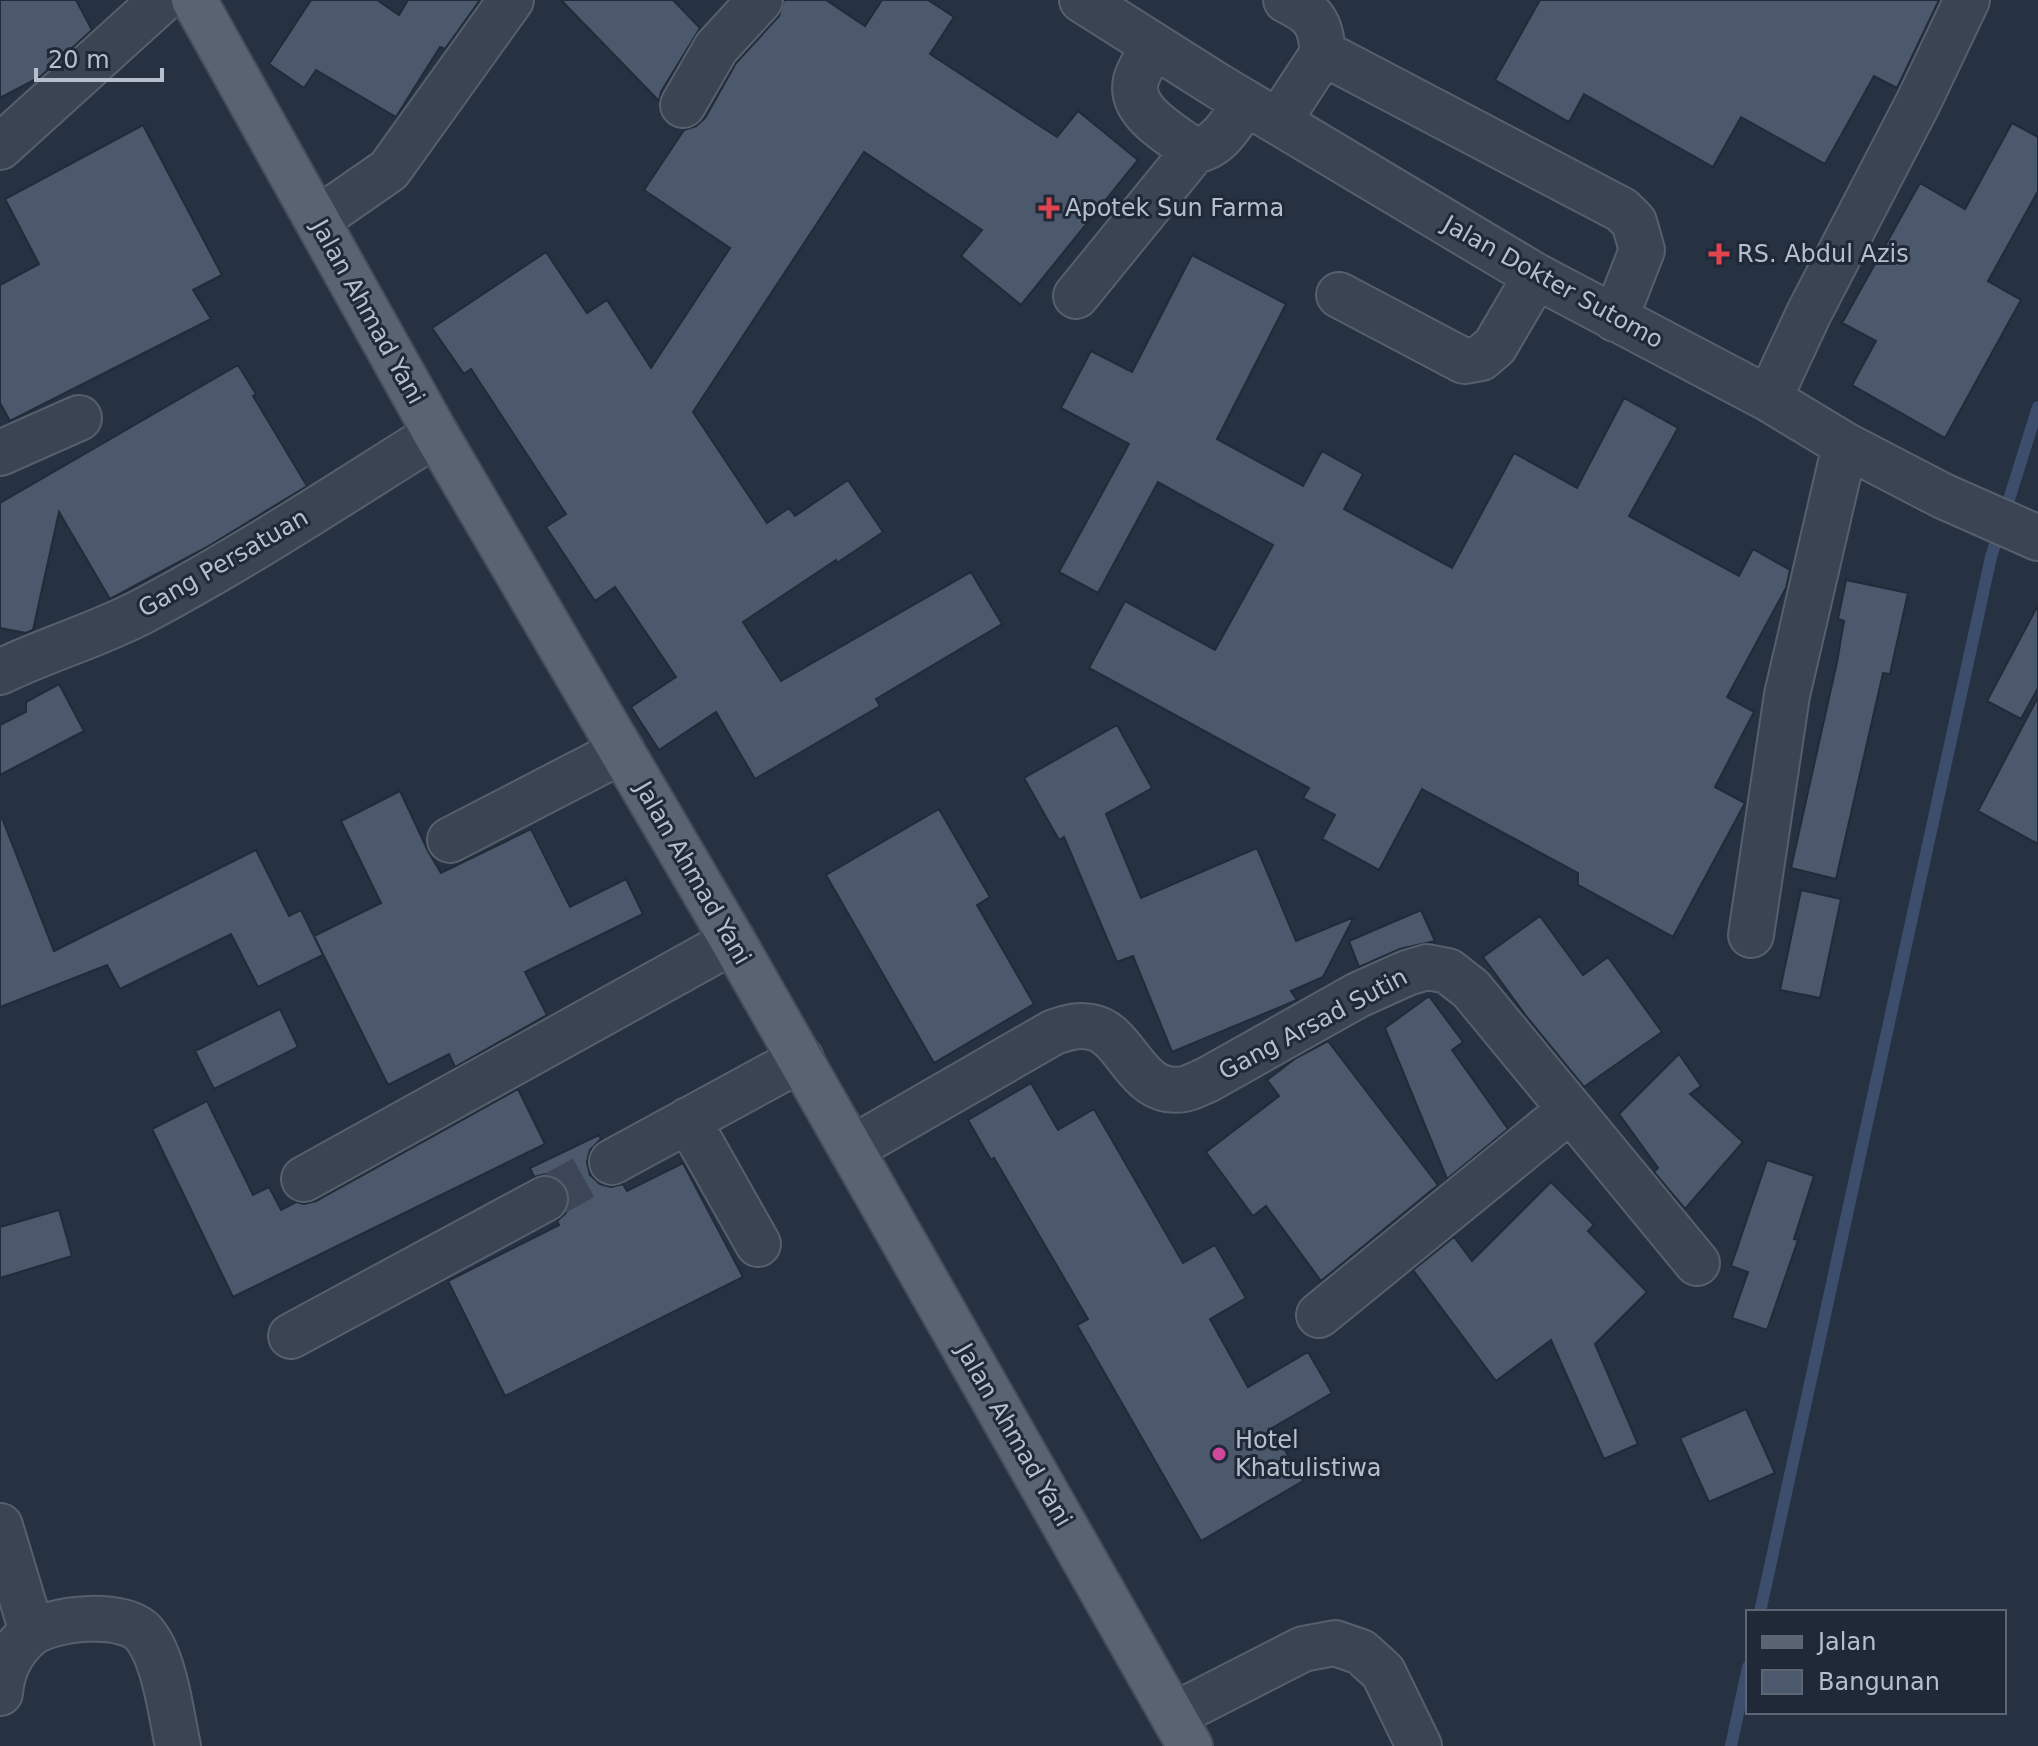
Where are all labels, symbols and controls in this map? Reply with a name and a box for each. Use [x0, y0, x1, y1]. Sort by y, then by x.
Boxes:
scale bar [36, 32, 162, 82]
text: 20 m [48, 46, 110, 74]
place label: Apotek Sun Farma [1065, 194, 1284, 222]
marker: Apotek Sun Farma [1040, 199, 1058, 217]
street label: Jalan Dokter Sutomo [1436, 209, 1668, 354]
street label: Jalan Ahmad Yani [305, 213, 430, 409]
place label: RS. Abdul Azis [1737, 240, 1909, 268]
marker: RS. Abdul Azis [1708, 243, 1730, 265]
street label: Gang Persatuan [133, 503, 313, 623]
street label: Jalan Ahmad Yani [628, 775, 757, 969]
street label: Gang Arsad Sutin [1214, 962, 1412, 1086]
street label: Jalan Ahmad Yani [949, 1337, 1078, 1531]
place label: Hotel Khatulistiwa [1235, 1426, 1382, 1482]
marker: Hotel Khatulistiwa [1210, 1445, 1228, 1463]
legend [1746, 1610, 2006, 1714]
text: Jalan [1816, 1628, 1876, 1656]
text: Bangunan [1818, 1668, 1940, 1696]

